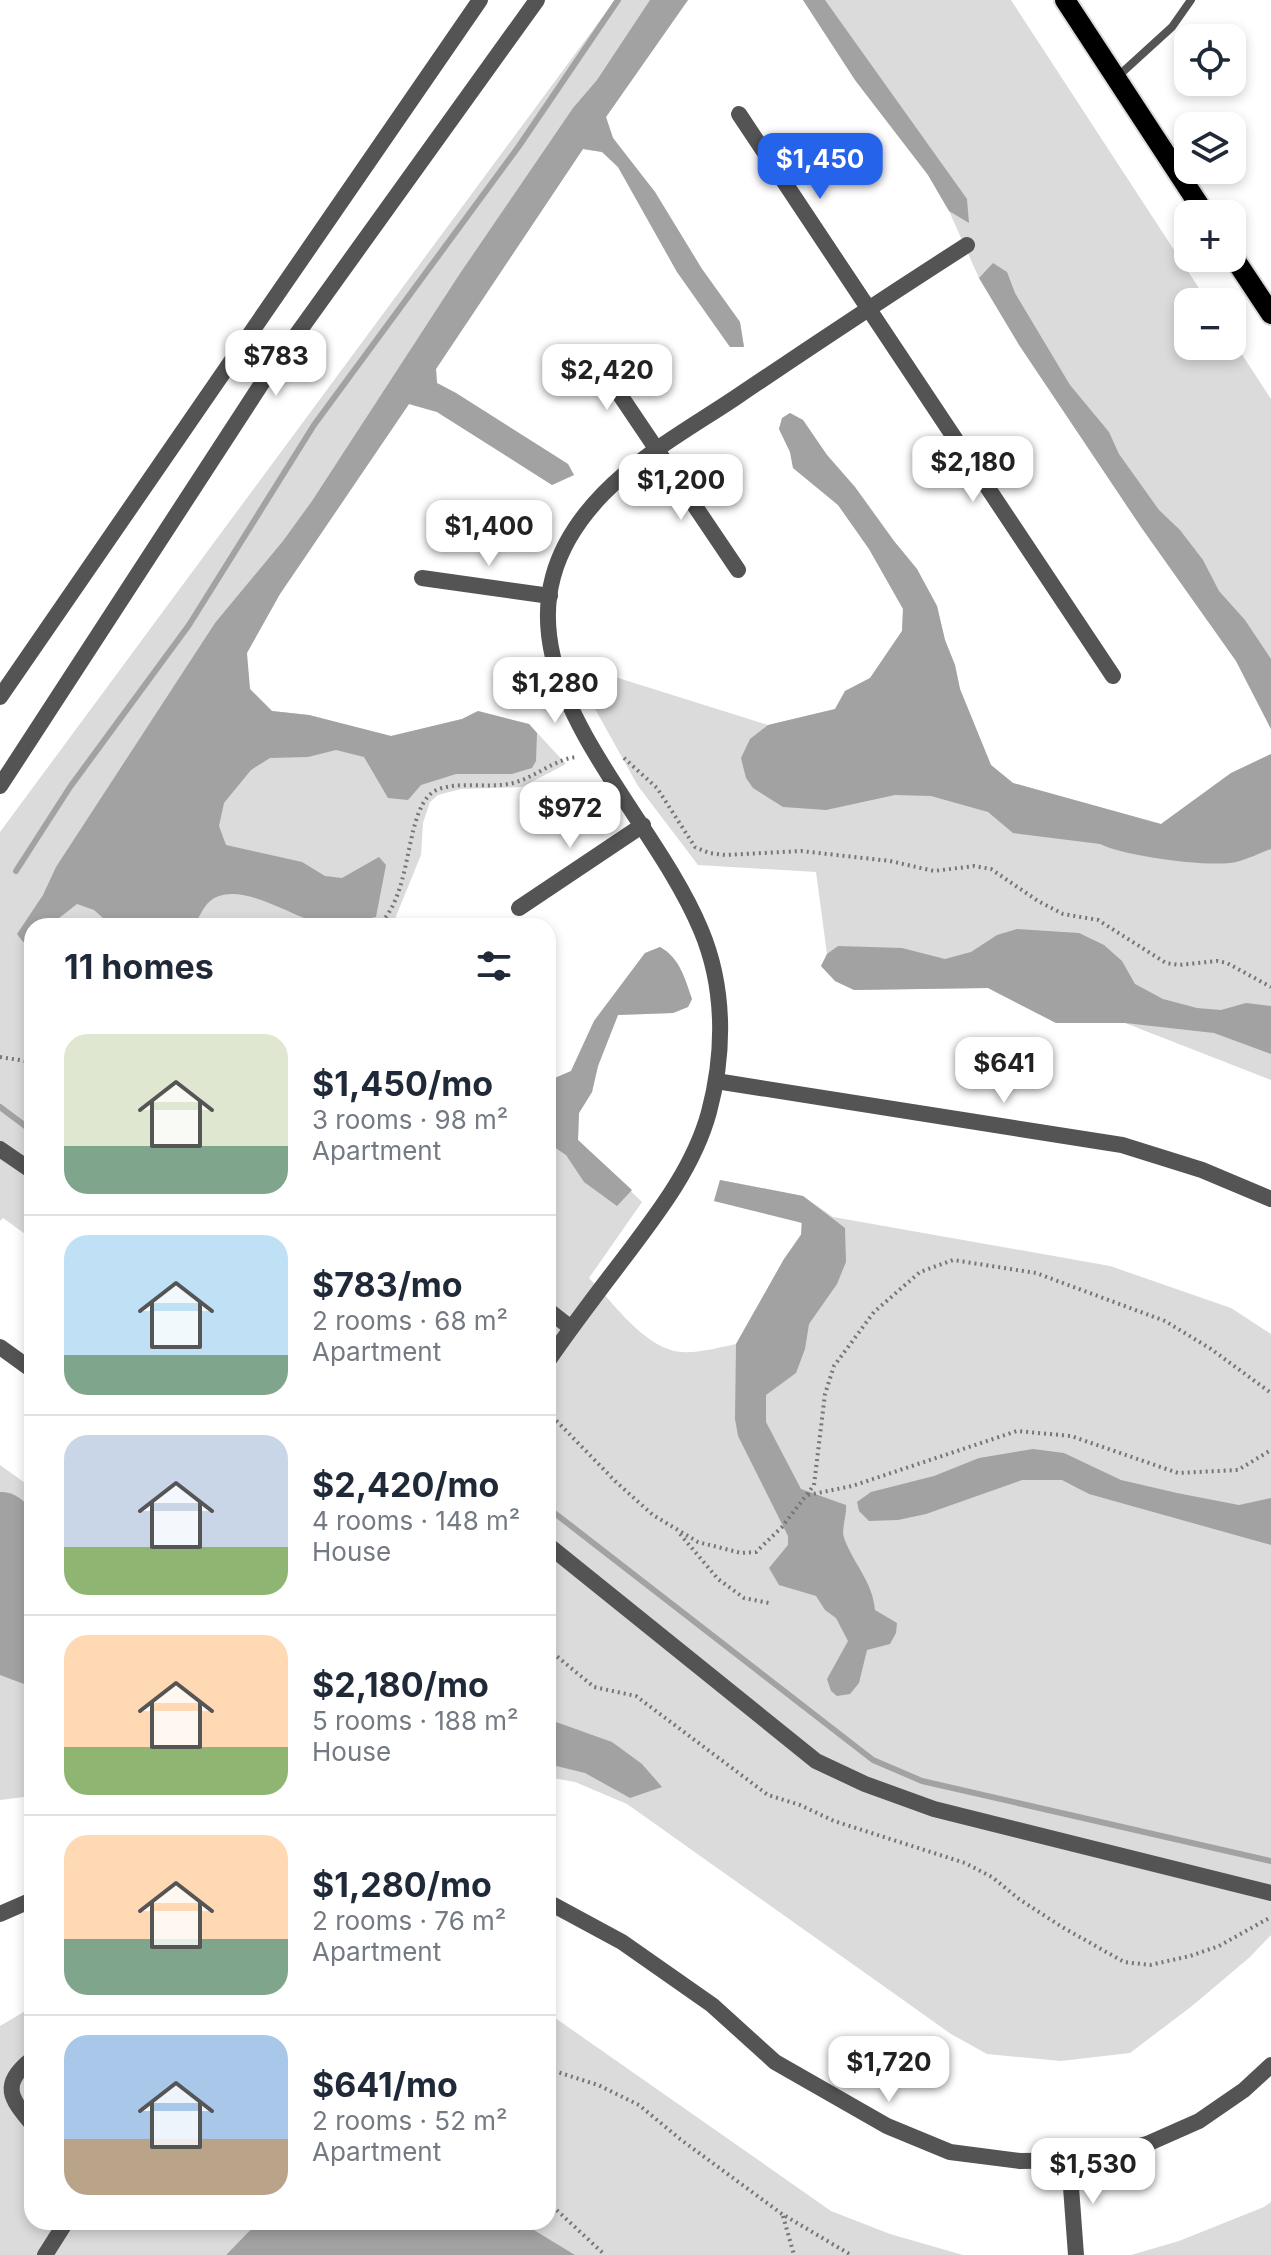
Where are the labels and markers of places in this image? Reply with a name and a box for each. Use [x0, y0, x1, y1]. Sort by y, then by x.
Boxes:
pin: $1,450 [755, 133, 885, 201]
pin: $783 [229, 330, 323, 398]
pin: $2,420 [542, 344, 672, 412]
pin: $2,180 [908, 436, 1038, 504]
pin: $1,200 [616, 454, 746, 522]
pin: $1,400 [424, 500, 554, 568]
pin: $1,280 [490, 657, 620, 725]
pin: $972 [523, 782, 617, 850]
pin: $641 [957, 1037, 1051, 1105]
pin: $1,720 [824, 2036, 954, 2104]
pin: $1,530 [1028, 2138, 1158, 2206]

